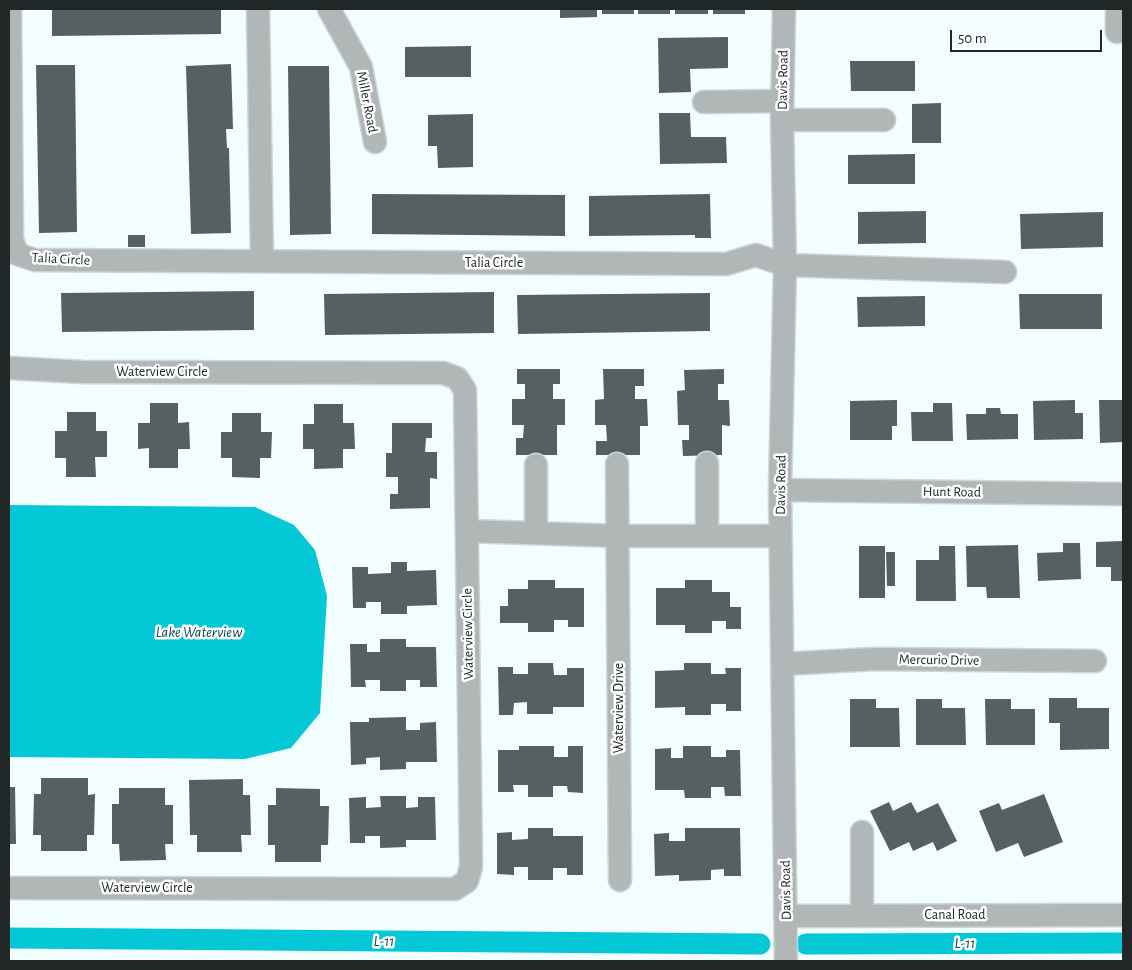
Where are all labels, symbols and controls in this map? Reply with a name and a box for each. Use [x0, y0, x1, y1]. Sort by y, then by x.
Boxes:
scale bar [952, 20, 1104, 52]
text: 50 m [958, 31, 987, 46]
street label: Davis Road [774, 50, 792, 110]
street label: Miller Road [353, 70, 381, 134]
street label: Talia Circle [31, 249, 91, 269]
street label: Talia Circle [465, 255, 523, 271]
street label: Waterview Circle [116, 364, 208, 380]
street label: Davis Road [772, 455, 790, 515]
street label: Hunt Road [923, 483, 981, 501]
street label: Waterview Circle [459, 588, 477, 680]
water label: Lake Waterview [156, 623, 242, 641]
street label: Mercurio Drive [899, 651, 979, 669]
street label: Waterview Drive [611, 663, 627, 753]
street label: Davis Road [777, 860, 795, 920]
street label: Waterview Circle [101, 880, 193, 896]
street label: Canal Road [925, 907, 985, 923]
water label: L-11 [374, 932, 394, 950]
water label: L-11 [955, 934, 975, 952]

